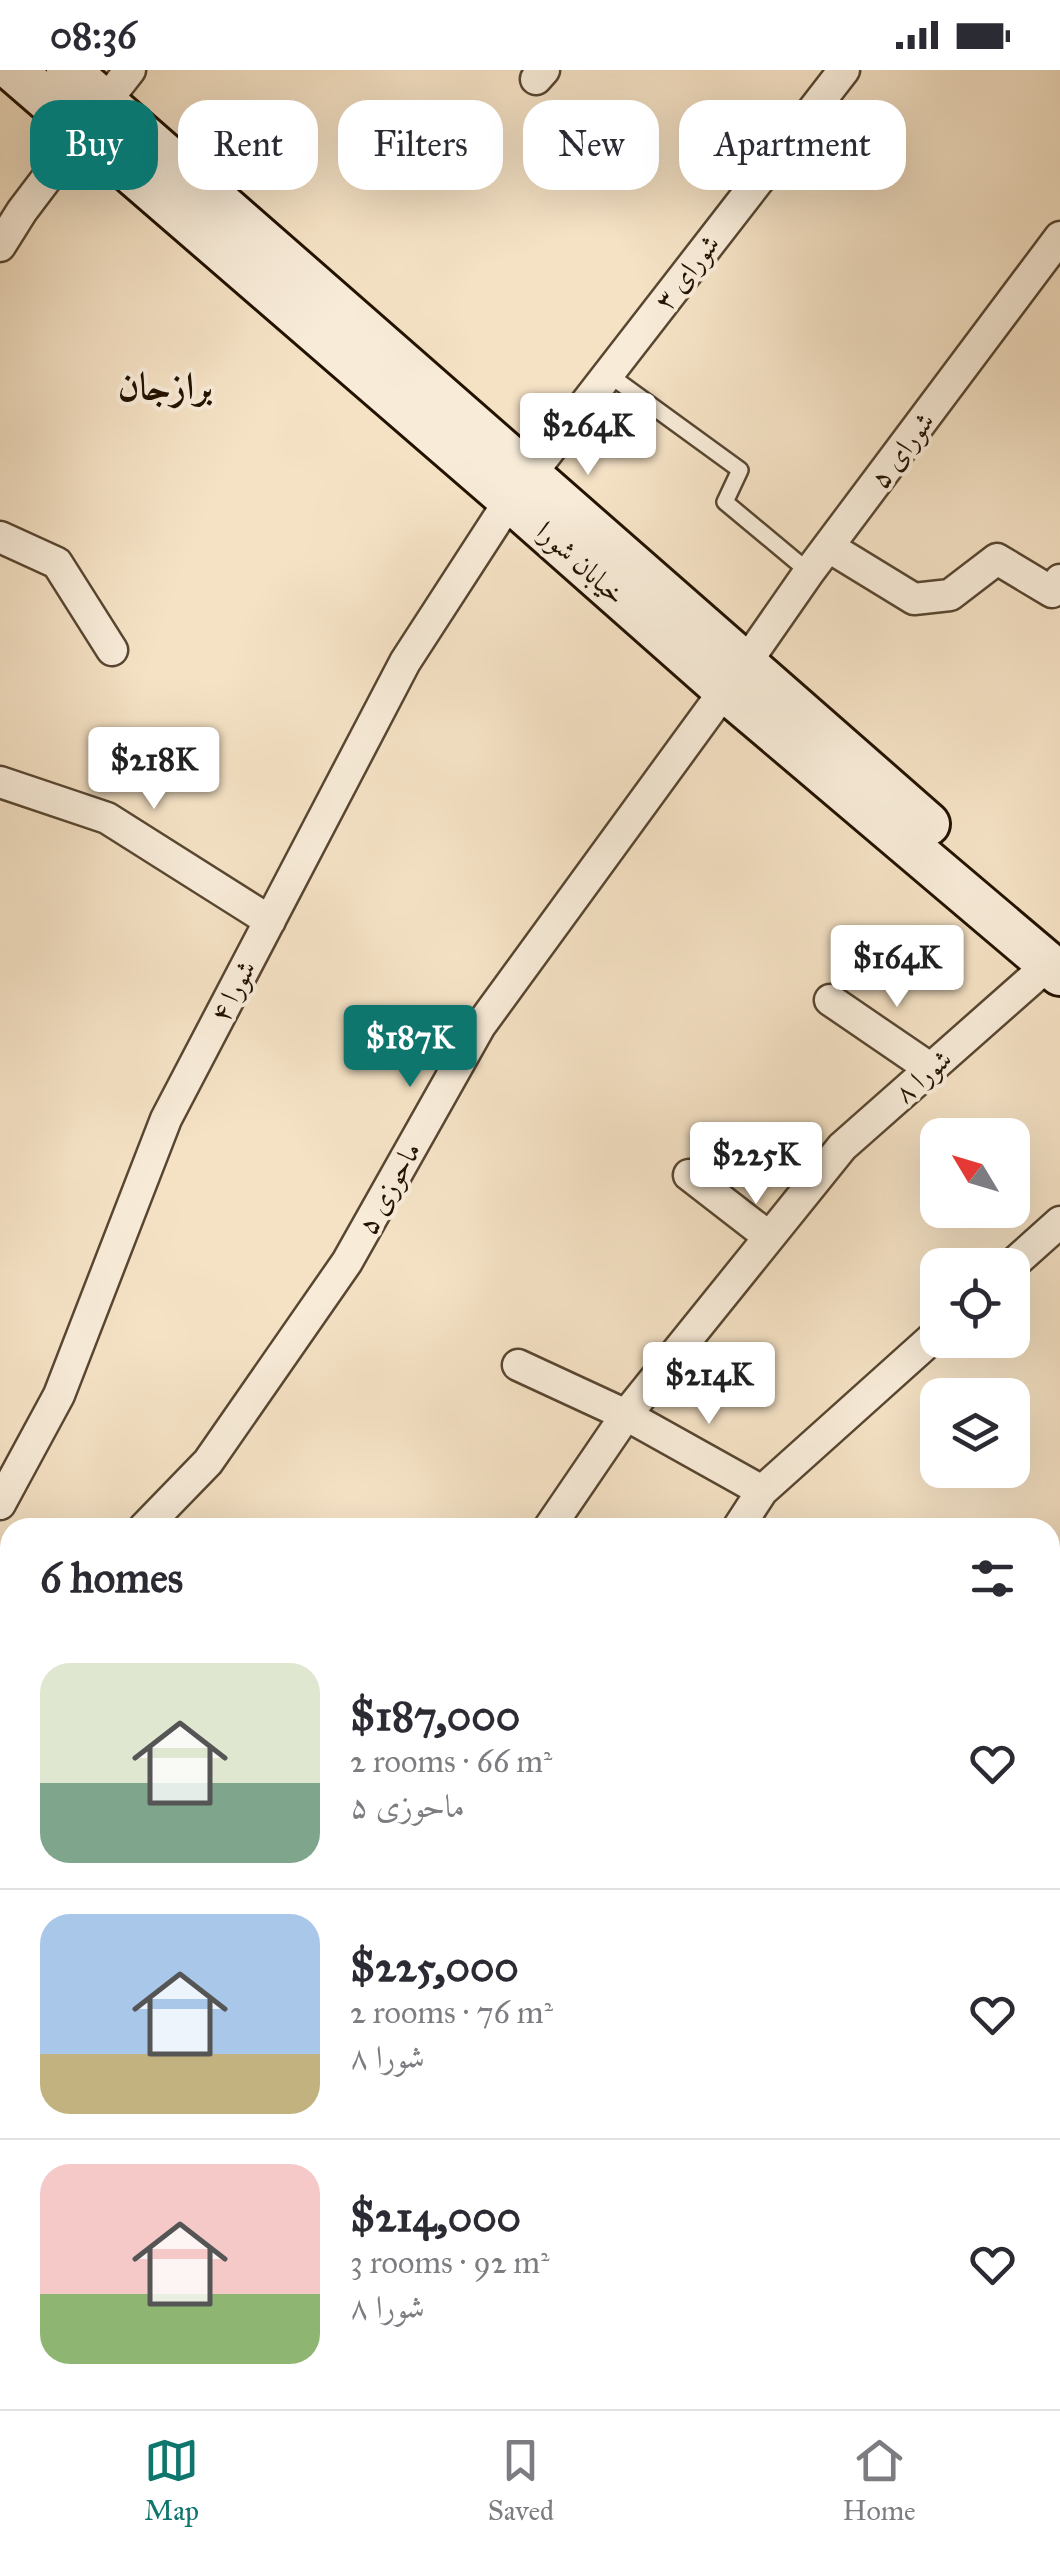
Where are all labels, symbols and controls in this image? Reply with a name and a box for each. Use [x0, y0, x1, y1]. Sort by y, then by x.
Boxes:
text: 08:36 [50, 12, 137, 58]
chip: Buy [30, 100, 158, 190]
chip: Rent [178, 100, 318, 190]
chip: Filters [338, 100, 503, 190]
chip: New [523, 100, 659, 190]
chip: Apartment [679, 100, 906, 190]
street label: شورای ۳ [647, 227, 727, 317]
district label: برازجان [117, 363, 213, 409]
pin: $264K [518, 393, 658, 478]
street label: شورای ۵ [862, 405, 942, 495]
text: $264K [542, 406, 634, 445]
street label: خیابان شورا [529, 514, 633, 612]
pin: $218K [84, 727, 224, 812]
text: $218K [110, 740, 198, 779]
pin: $164K [827, 925, 967, 1010]
text: $164K [853, 938, 941, 977]
street label: شورا ۴ [202, 954, 264, 1028]
pin: $187K [340, 1005, 480, 1090]
text: $187K [366, 1018, 454, 1057]
street label: شورا ۸ [887, 1041, 959, 1111]
north arrow [920, 1118, 1030, 1228]
map controls [920, 1118, 1030, 1488]
pin: $225K [686, 1122, 826, 1207]
text: $225K [712, 1135, 800, 1174]
street label: ماحوزی ۵ [349, 1136, 429, 1240]
button: locate [920, 1248, 1030, 1358]
pin: $214K [639, 1342, 779, 1427]
text: $214K [665, 1355, 753, 1394]
button: layers [920, 1378, 1030, 1488]
icon: filters [965, 1551, 1020, 1606]
text: 6 homes [40, 1552, 183, 1604]
text: $187,000 [350, 1690, 520, 1742]
icon: home [120, 1703, 240, 1823]
icon: heart [965, 1736, 1020, 1791]
text: 2 rooms · 66 m² [350, 1742, 552, 1781]
text: ماحوزی ۵ [350, 1787, 465, 1826]
text: $225,000 [350, 1941, 519, 1993]
icon: home [120, 1954, 240, 2074]
icon: heart [965, 1987, 1020, 2042]
text: 2 rooms · 76 m² [350, 1993, 553, 2032]
text: شورا ۸ [350, 2038, 425, 2077]
text: $214,000 [350, 2191, 521, 2243]
icon: home [120, 2204, 240, 2324]
icon: heart [965, 2237, 1020, 2292]
text: 3 rooms · 92 m² [350, 2243, 550, 2282]
text: شورا ۸ [350, 2288, 425, 2327]
tab: Map [144, 2433, 199, 2528]
tab: Saved [488, 2433, 554, 2528]
tab: Home [843, 2433, 916, 2528]

